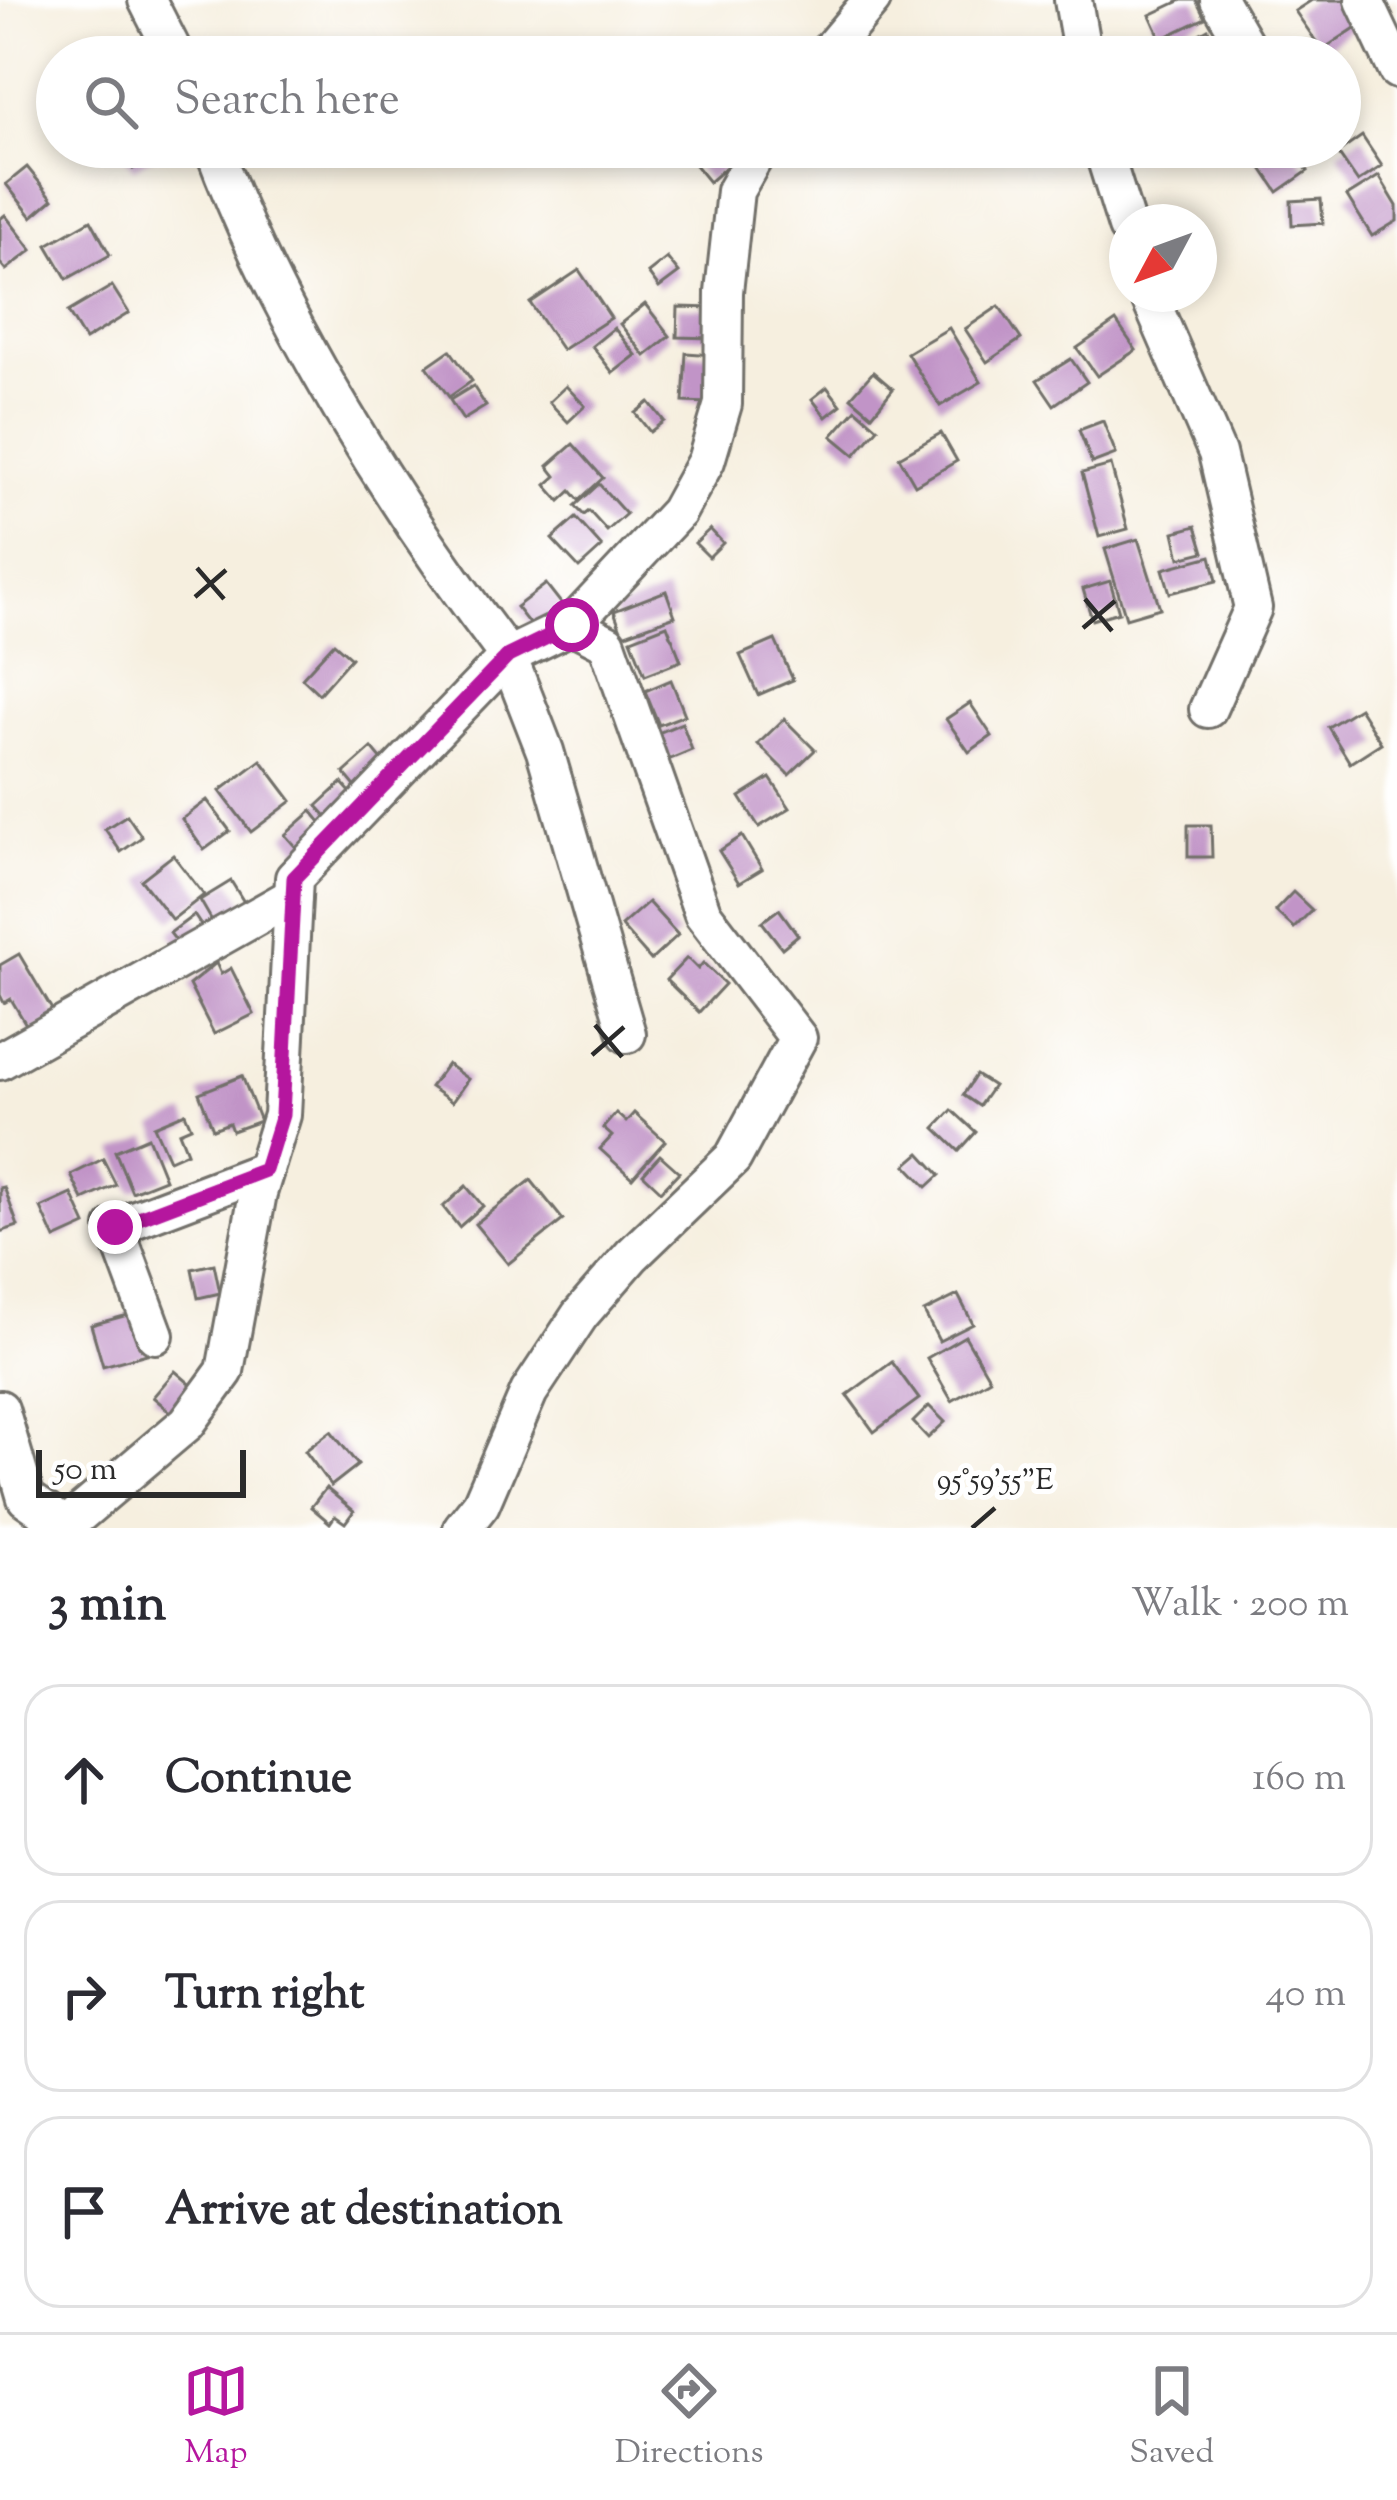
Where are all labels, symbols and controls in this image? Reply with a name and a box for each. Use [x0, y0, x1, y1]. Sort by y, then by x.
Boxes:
search box [36, 36, 1361, 168]
icon: search [78, 69, 144, 135]
text: Search here [174, 70, 400, 135]
north arrow [1109, 204, 1217, 312]
route start [545, 598, 599, 652]
route end [88, 1200, 142, 1254]
scale bar [36, 1444, 246, 1497]
text: 50 m [54, 1447, 117, 1495]
text: 95°59'55"E [937, 1460, 1053, 1503]
text: 3 min [48, 1570, 166, 1643]
text: Walk · 200 m [1131, 1578, 1349, 1634]
icon: ahead [51, 1747, 117, 1813]
text: Continue [165, 1748, 352, 1813]
text: 160 m [1252, 1752, 1346, 1808]
icon: right [51, 1963, 117, 2029]
text: Turn right [165, 1964, 364, 2029]
text: 40 m [1266, 1968, 1346, 2024]
icon: arrive [51, 2179, 117, 2245]
text: Arrive at destination [165, 2180, 563, 2245]
tab: Map [183, 2358, 249, 2478]
tab: Directions [615, 2358, 764, 2478]
tab: Saved [1129, 2358, 1214, 2478]

